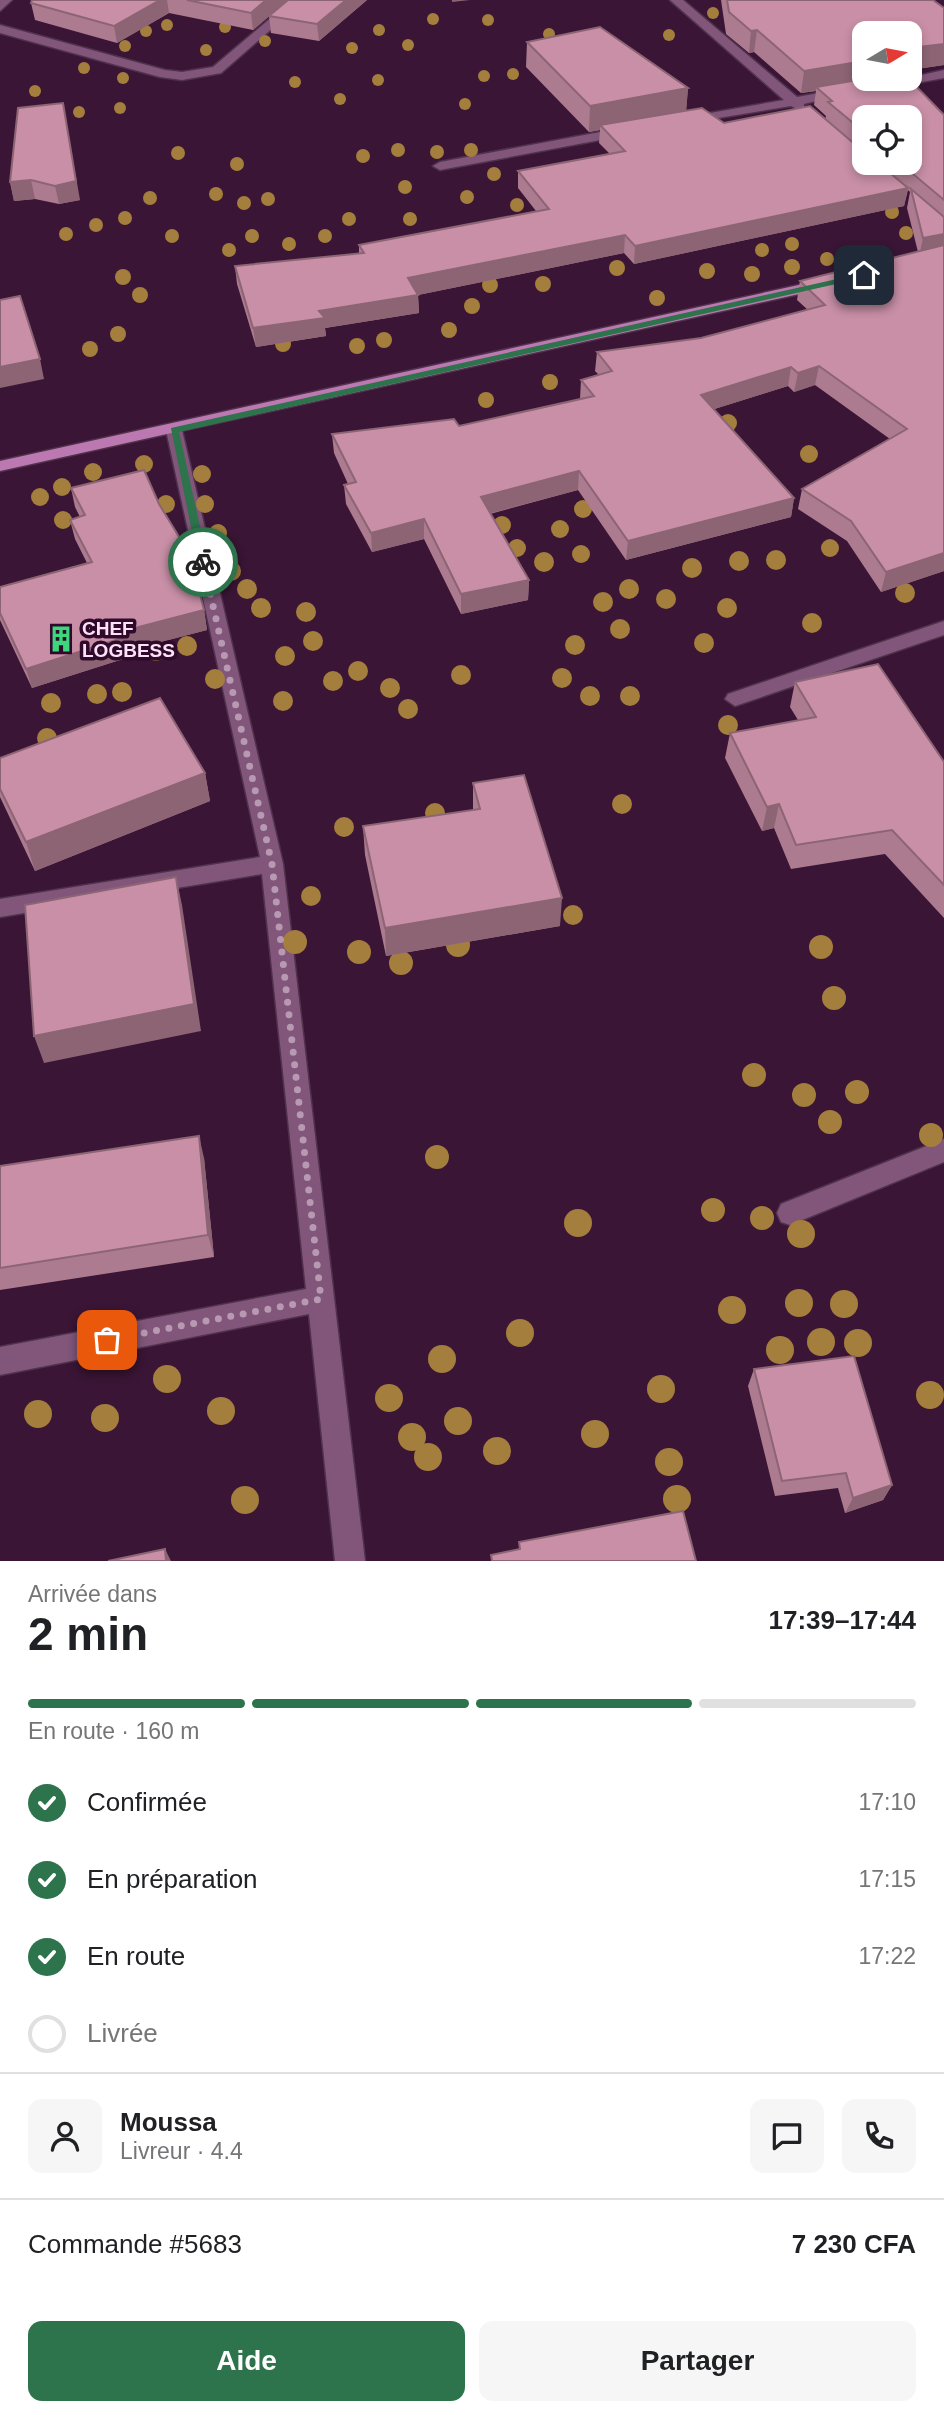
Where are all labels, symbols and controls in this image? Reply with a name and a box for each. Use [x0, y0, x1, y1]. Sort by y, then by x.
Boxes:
north arrow [852, 21, 922, 91]
map controls [852, 21, 922, 175]
button: locate [852, 105, 922, 175]
pin [834, 245, 894, 305]
icon: home [845, 256, 883, 294]
courier [168, 527, 238, 597]
icon: bike [184, 543, 222, 581]
place label: CHEF LOGBESS [82, 618, 175, 661]
building icon: CHEF LOGBESS [46, 624, 76, 654]
pin [77, 1310, 137, 1370]
icon: bag [88, 1321, 126, 1359]
text: Arrivée dans [28, 1581, 157, 1607]
text: 17:39–17:44 [769, 1605, 916, 1635]
text: 2 min [28, 1608, 148, 1660]
text: En route · 160 m [28, 1718, 199, 1744]
icon: check [28, 1784, 66, 1822]
text: Confirmée [87, 1787, 207, 1817]
text: 17:10 [858, 1789, 916, 1815]
icon: check [28, 1861, 66, 1899]
text: En préparation [87, 1864, 258, 1894]
text: 17:15 [858, 1866, 916, 1892]
icon: check [28, 1938, 66, 1976]
text: En route [87, 1941, 185, 1971]
text: 17:22 [858, 1943, 916, 1969]
text: Livrée [87, 2018, 158, 2048]
button: person [28, 2099, 102, 2173]
button: chat [750, 2099, 824, 2173]
button: phone [842, 2099, 916, 2173]
text: Moussa [120, 2107, 217, 2137]
text: Livreur · 4.4 [120, 2138, 243, 2164]
text: Commande #5683 [28, 2229, 242, 2259]
text: 7 230 CFA [792, 2229, 916, 2259]
button: Aide [28, 2321, 465, 2401]
button: Partager [479, 2321, 916, 2401]

